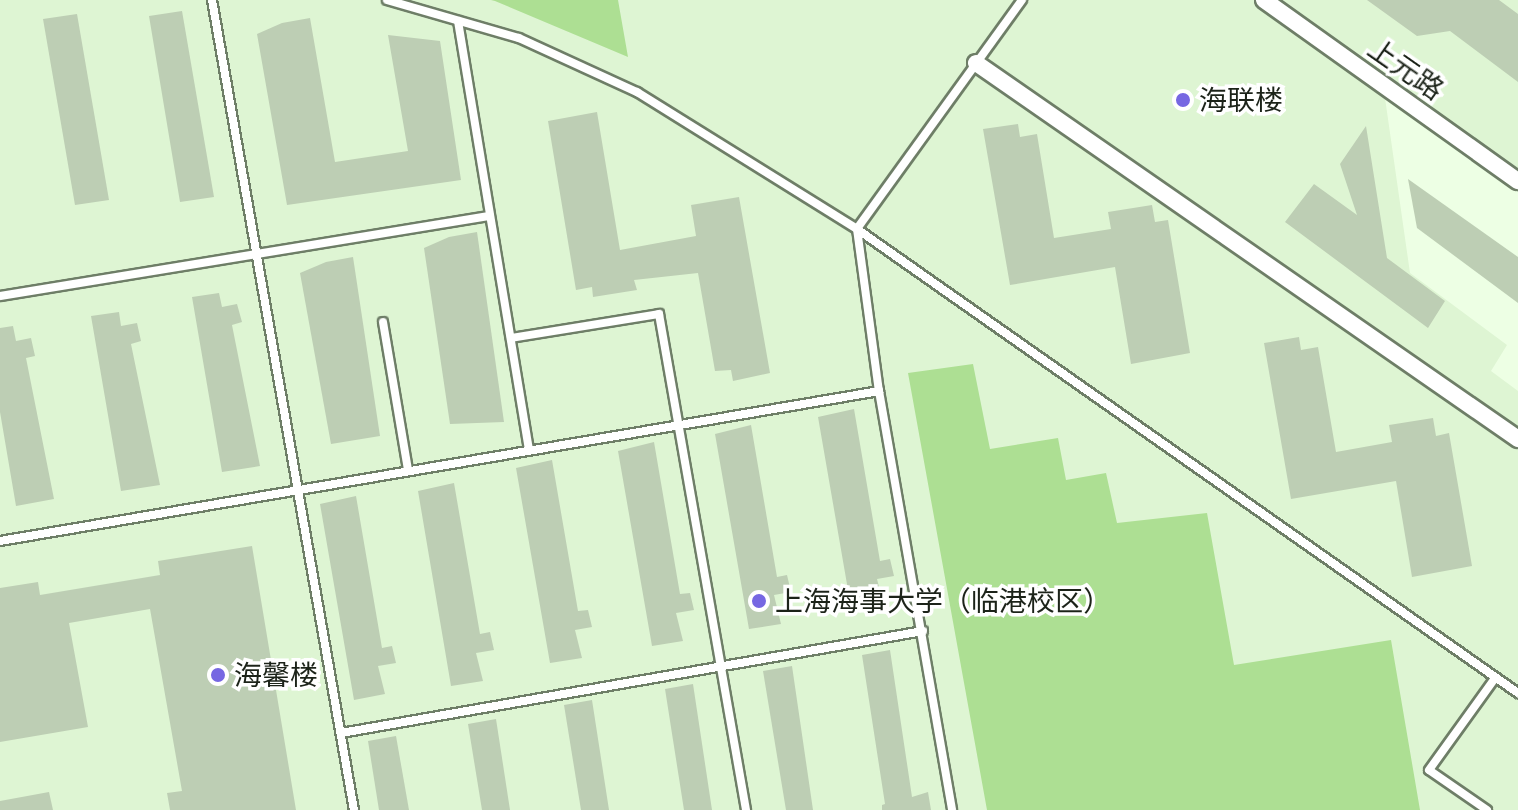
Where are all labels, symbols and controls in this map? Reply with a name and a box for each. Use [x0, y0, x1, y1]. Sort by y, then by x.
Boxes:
street label: 上元路 [1362, 31, 1450, 107]
place label: 海联楼 [1199, 83, 1283, 117]
marker: 海联楼 [1174, 91, 1192, 109]
place label: 上海海事大学（临港校区） [775, 584, 1111, 618]
marker: 上海海事大学（临港校区） [750, 592, 768, 610]
place label: 海馨楼 [234, 658, 318, 692]
marker: 海馨楼 [209, 666, 227, 684]

